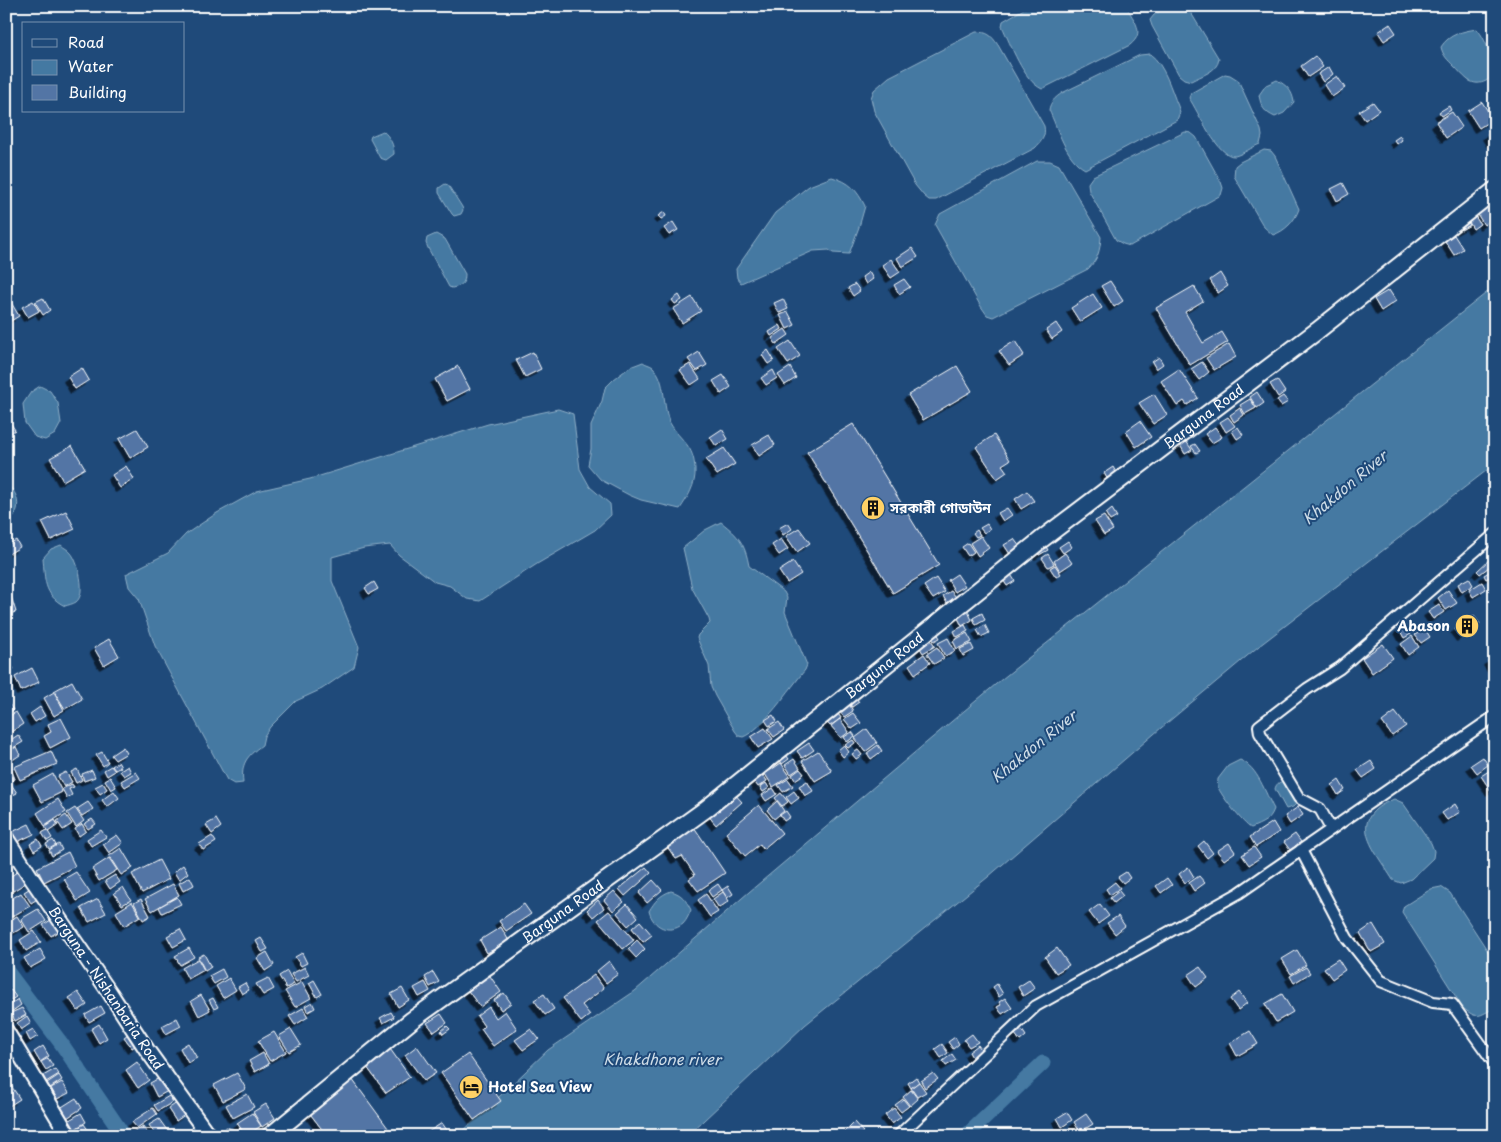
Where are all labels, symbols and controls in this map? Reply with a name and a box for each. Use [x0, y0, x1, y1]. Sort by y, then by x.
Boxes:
legend [22, 22, 185, 112]
text: Road [68, 30, 104, 53]
text: Water [68, 54, 113, 77]
text: Building [68, 80, 127, 103]
street label: Barguna Road [1159, 379, 1248, 454]
water label: Khakdon River [1297, 443, 1393, 529]
building icon: সরকারী গোডাউন [860, 495, 886, 521]
place label: সরকারী গোডাউন [889, 497, 991, 518]
building icon: Abason [1454, 613, 1480, 639]
place label: Abason [1396, 615, 1450, 636]
street label: Barguna Road [840, 627, 928, 704]
water label: Khakdon River [985, 703, 1083, 788]
street label: Barguna Road [517, 875, 608, 948]
street label: Barguna - Nishanbaria Road [44, 902, 169, 1074]
water label: Khakdhone river [603, 1047, 723, 1070]
hotel icon: Hotel Sea View [458, 1074, 484, 1100]
place label: Hotel Sea View [488, 1076, 592, 1097]

